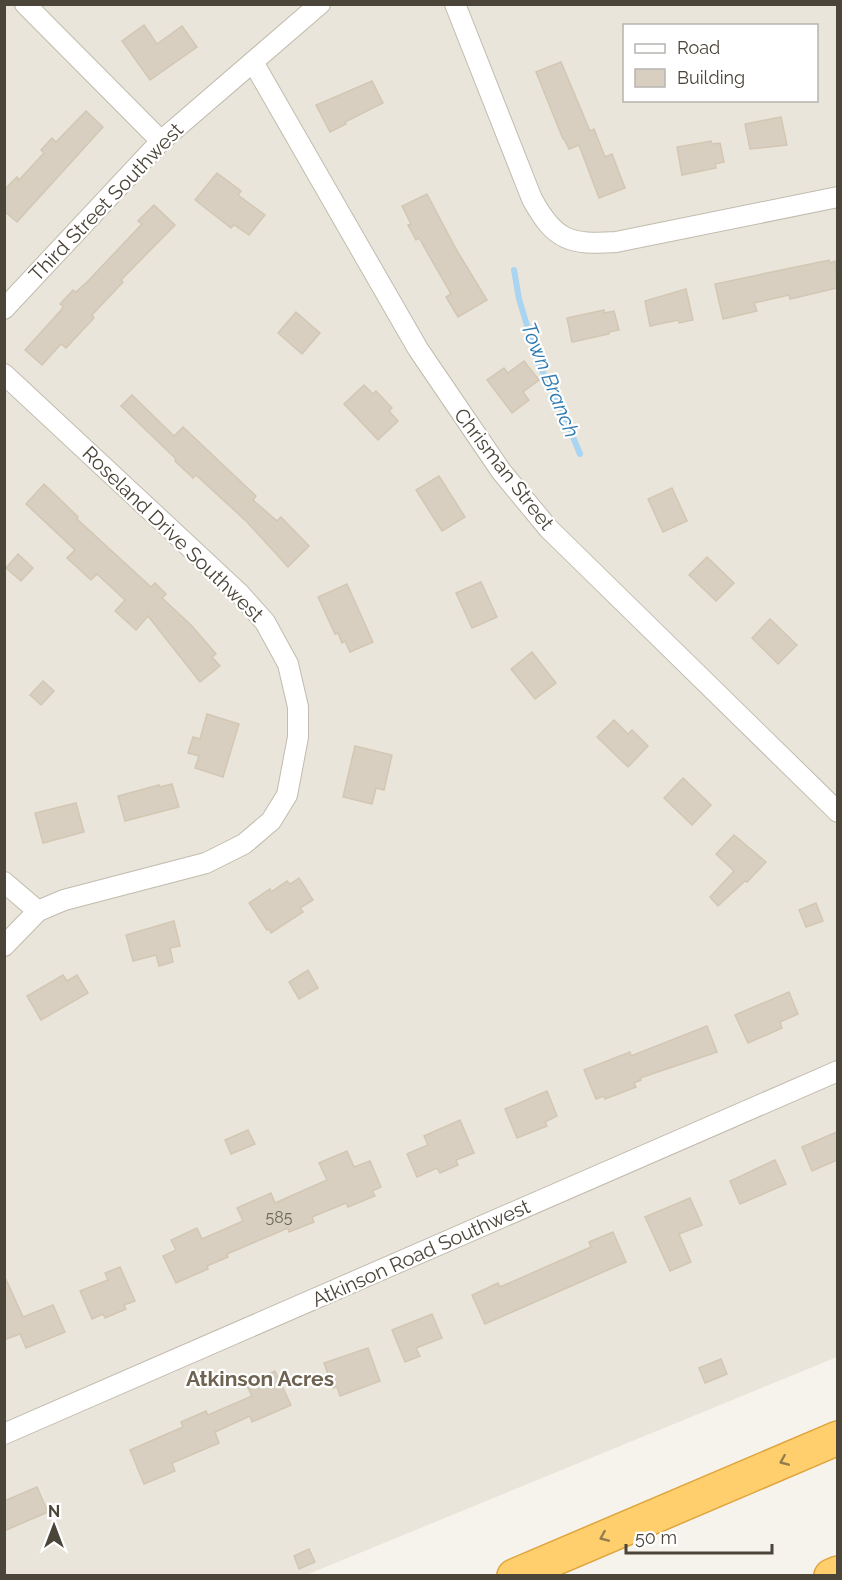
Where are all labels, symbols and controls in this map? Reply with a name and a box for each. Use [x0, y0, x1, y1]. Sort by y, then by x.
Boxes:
legend [623, 24, 818, 102]
text: Road [677, 37, 720, 58]
text: Building [677, 67, 745, 88]
street label: Third Street Southwest [24, 118, 188, 286]
water label: Town Branch [516, 319, 585, 441]
street label: Chrisman Street [449, 403, 559, 535]
street label: Roseland Drive Southwest [77, 441, 269, 627]
street label: Atkinson Road Southwest [308, 1194, 534, 1312]
house number: 585 [266, 1208, 293, 1227]
district label: Atkinson Acres [186, 1366, 334, 1391]
one-way arrow [779, 1454, 790, 1466]
north arrow [24, 1496, 84, 1556]
text: N [48, 1502, 60, 1521]
scale bar [626, 1517, 772, 1555]
text: 50 m [635, 1527, 677, 1548]
one-way arrow [599, 1530, 610, 1542]

